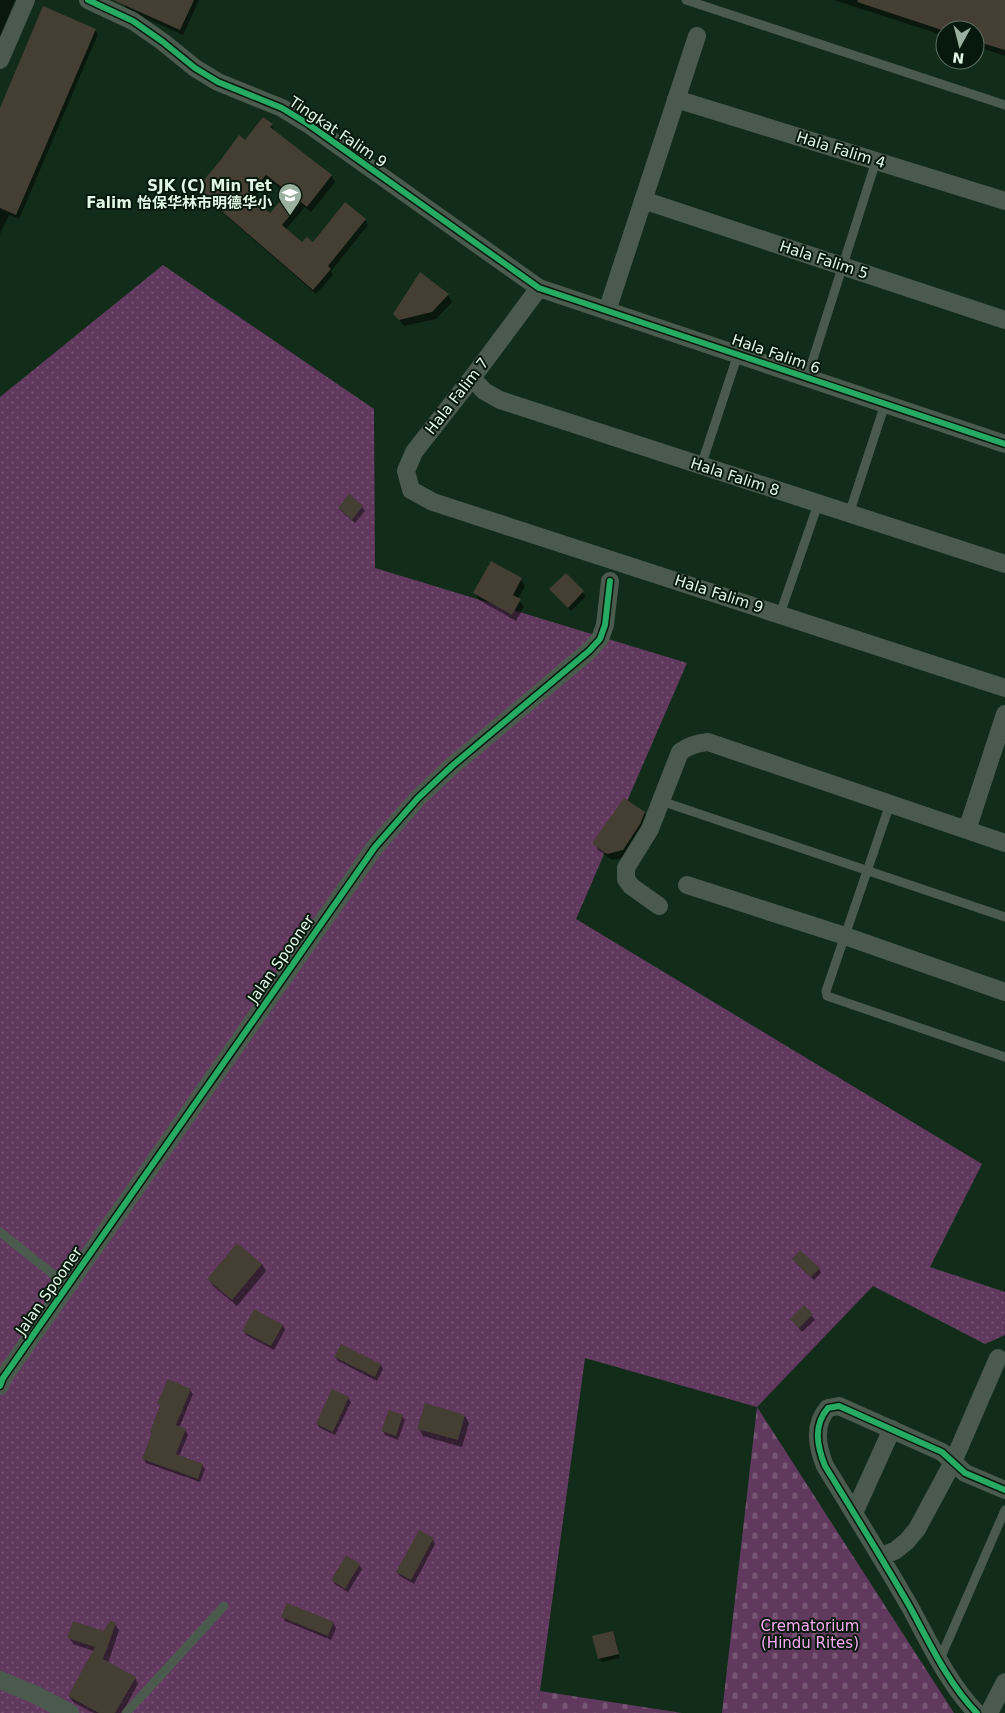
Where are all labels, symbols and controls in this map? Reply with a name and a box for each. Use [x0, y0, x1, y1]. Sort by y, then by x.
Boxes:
north arrow [935, 20, 985, 70]
text: N [952, 49, 965, 67]
street label: Tingkat Falim 9 [285, 92, 390, 171]
street label: Hala Falim 4 [794, 128, 888, 172]
place label: SJK (C) Min Tet Falim 怡保华林市明德华小 [86, 177, 273, 212]
school or university icon: SJK (C) Min Tet Falim 怡保华林市明德华小 [277, 182, 303, 216]
street label: Hala Falim 5 [777, 237, 871, 283]
street label: Hala Falim 6 [729, 330, 823, 378]
street label: Hala Falim 7 [421, 354, 493, 438]
street label: Hala Falim 8 [688, 454, 782, 500]
street label: Hala Falim 9 [672, 571, 766, 617]
street label: Jalan Spooner [243, 911, 319, 1007]
street label: Jalan Spooner [11, 1243, 87, 1339]
park label: Crematorium (Hindu Rites) [761, 1617, 859, 1652]

